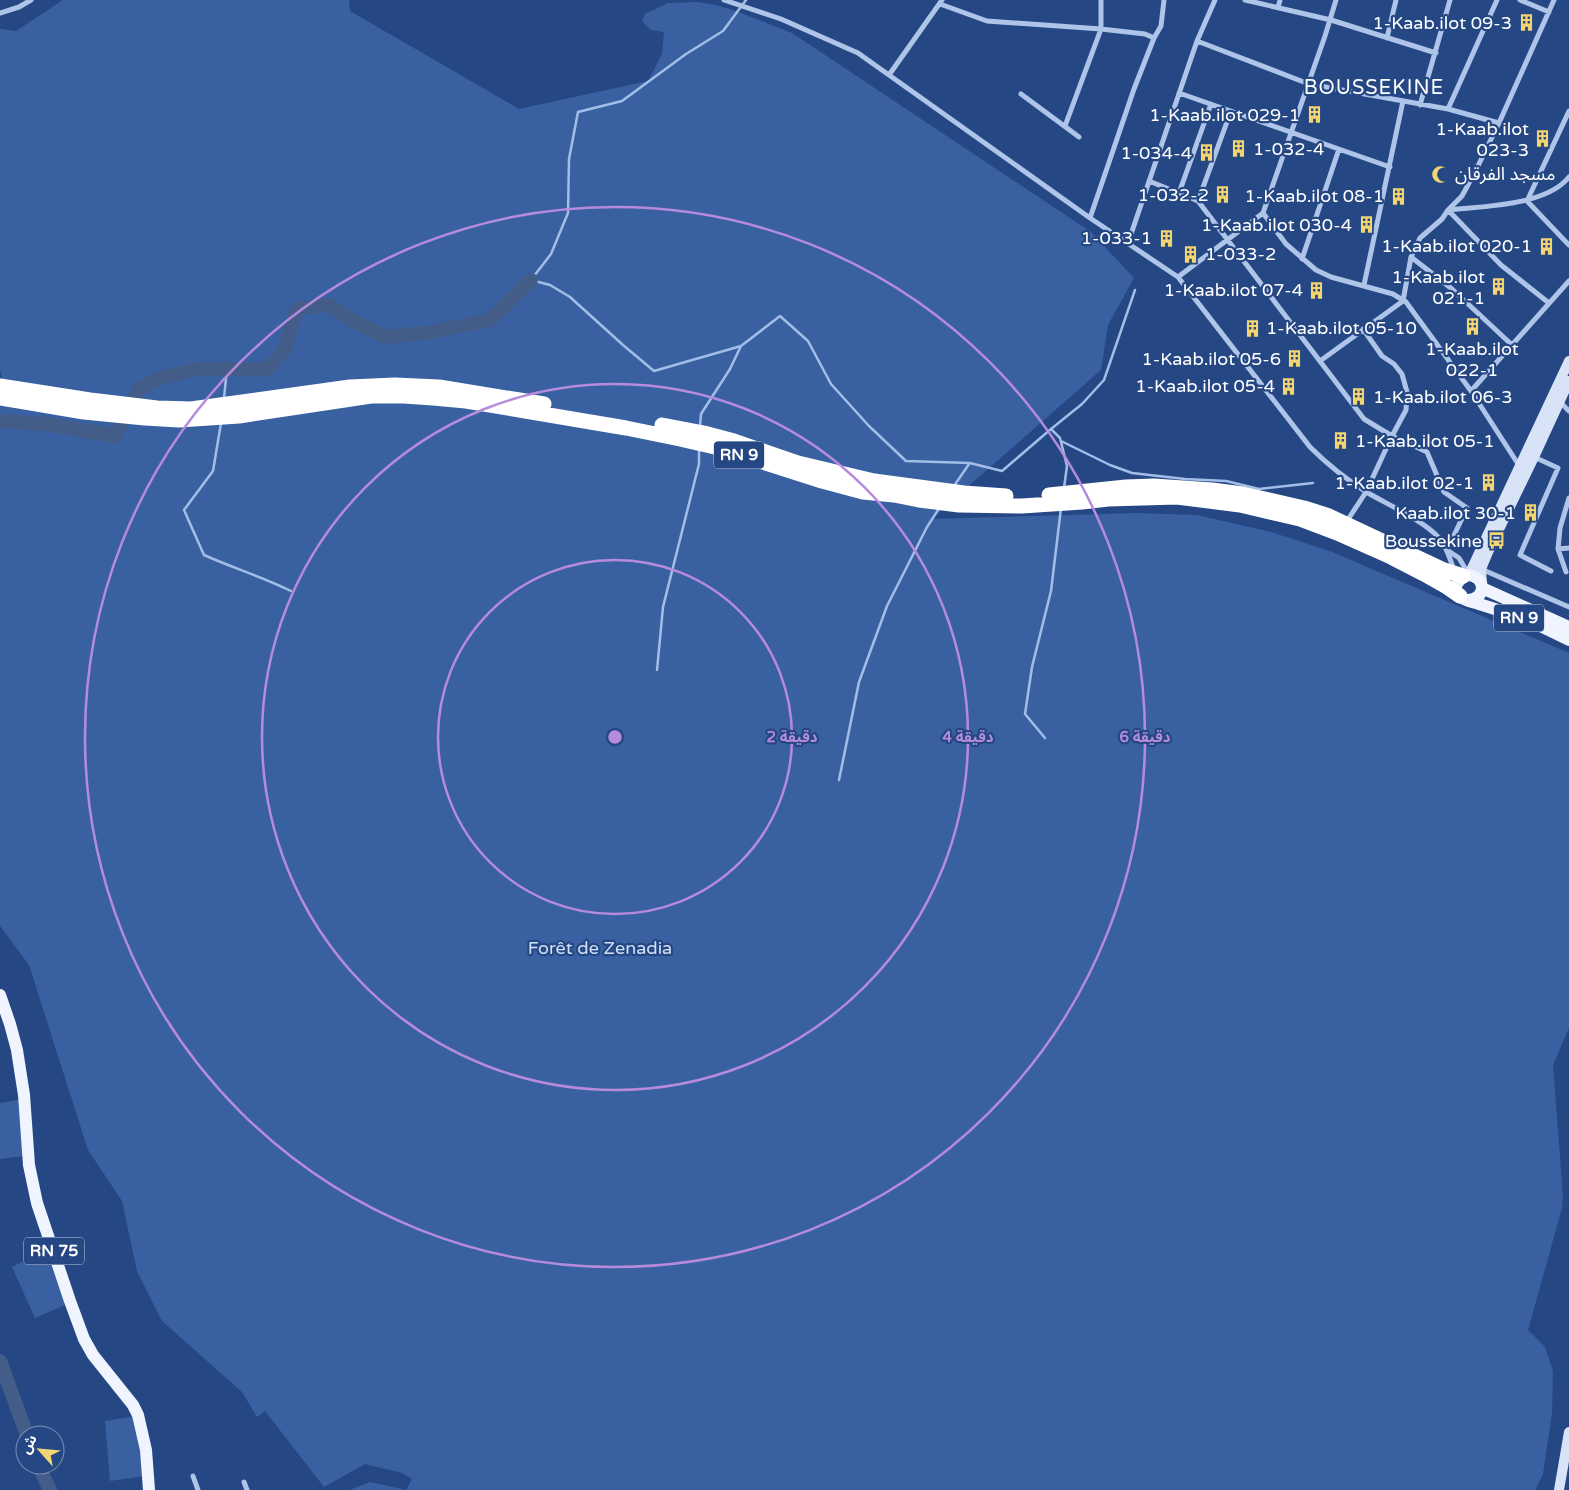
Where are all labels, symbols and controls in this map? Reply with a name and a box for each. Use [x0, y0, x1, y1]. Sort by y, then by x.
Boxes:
place label: 1-Kaab.ilot 09-3 [1373, 12, 1512, 34]
building icon: 1-Kaab.ilot 09-3 [1516, 13, 1536, 33]
district label: BOUSSEKINE [1304, 76, 1444, 100]
place label: 1-Kaab.ilot 029-1 [1149, 104, 1300, 126]
building icon: 1-Kaab.ilot 029-1 [1304, 105, 1324, 125]
place label: 1-Kaab.ilot 023-3 [1435, 118, 1529, 161]
building icon: 1-Kaab.ilot 023-3 [1533, 129, 1553, 149]
place label: 1-032-4 [1253, 138, 1324, 160]
building icon: 1-032-4 [1229, 139, 1249, 159]
place label: 1-034-4 [1120, 142, 1192, 164]
building icon: 1-034-4 [1196, 143, 1216, 163]
place label: مسجد الفرقان [1455, 163, 1556, 185]
mosque icon: مسجد الفرقان [1431, 164, 1451, 184]
place label: 1-032-2 [1138, 184, 1209, 206]
building icon: 1-032-2 [1213, 185, 1233, 205]
place label: 1-Kaab.ilot 08-1 [1245, 185, 1384, 207]
building icon: 1-Kaab.ilot 08-1 [1388, 186, 1408, 206]
place label: 1-Kaab.ilot 030-4 [1201, 214, 1352, 236]
building icon: 1-Kaab.ilot 030-4 [1356, 215, 1376, 235]
place label: 1-033-1 [1081, 227, 1152, 249]
building icon: 1-033-1 [1156, 228, 1176, 248]
place label: 1-Kaab.ilot 020-1 [1381, 235, 1532, 257]
building icon: 1-Kaab.ilot 020-1 [1536, 236, 1556, 256]
place label: 1-033-2 [1205, 243, 1276, 265]
building icon: 1-033-2 [1181, 244, 1201, 264]
place label: 1-Kaab.ilot 021-1 [1391, 266, 1485, 309]
building icon: 1-Kaab.ilot 021-1 [1489, 277, 1509, 297]
place label: 1-Kaab.ilot 07-4 [1164, 279, 1303, 301]
building icon: 1-Kaab.ilot 07-4 [1307, 280, 1327, 300]
building icon: 1-Kaab.ilot 022-1 [1462, 316, 1482, 336]
place label: 1-Kaab.ilot 05-10 [1266, 317, 1417, 339]
building icon: 1-Kaab.ilot 05-10 [1242, 318, 1262, 338]
place label: 1-Kaab.ilot 022-1 [1425, 338, 1519, 381]
place label: 1-Kaab.ilot 05-6 [1142, 348, 1281, 370]
building icon: 1-Kaab.ilot 05-6 [1285, 349, 1305, 369]
place label: 1-Kaab.ilot 05-4 [1135, 375, 1275, 397]
building icon: 1-Kaab.ilot 05-4 [1279, 376, 1299, 396]
place label: 1-Kaab.ilot 06-3 [1373, 386, 1512, 408]
building icon: 1-Kaab.ilot 06-3 [1349, 387, 1369, 407]
place label: 1-Kaab.ilot 05-1 [1355, 430, 1494, 452]
building icon: 1-Kaab.ilot 05-1 [1331, 431, 1351, 451]
road number: RN 9 [714, 442, 764, 468]
place label: 1-Kaab.ilot 02-1 [1335, 472, 1474, 494]
building icon: 1-Kaab.ilot 02-1 [1478, 473, 1498, 493]
place label: Kaab.ilot 30-1 [1395, 502, 1516, 524]
building icon: Kaab.ilot 30-1 [1520, 503, 1540, 523]
place label: Boussekine [1385, 530, 1482, 552]
bus stop icon: Boussekine [1486, 531, 1506, 551]
road number: RN 9 [1494, 604, 1544, 632]
centre of rings [606, 728, 624, 746]
text: 2 دقيقة [766, 728, 818, 746]
text: 4 دقيقة [942, 728, 994, 746]
text: 6 دقيقة [1119, 728, 1171, 746]
park label: Forêt de Zenadia [528, 937, 672, 959]
road number: RN 75 [24, 1238, 84, 1264]
north arrow [15, 1425, 65, 1475]
text: ش [17, 1432, 41, 1457]

